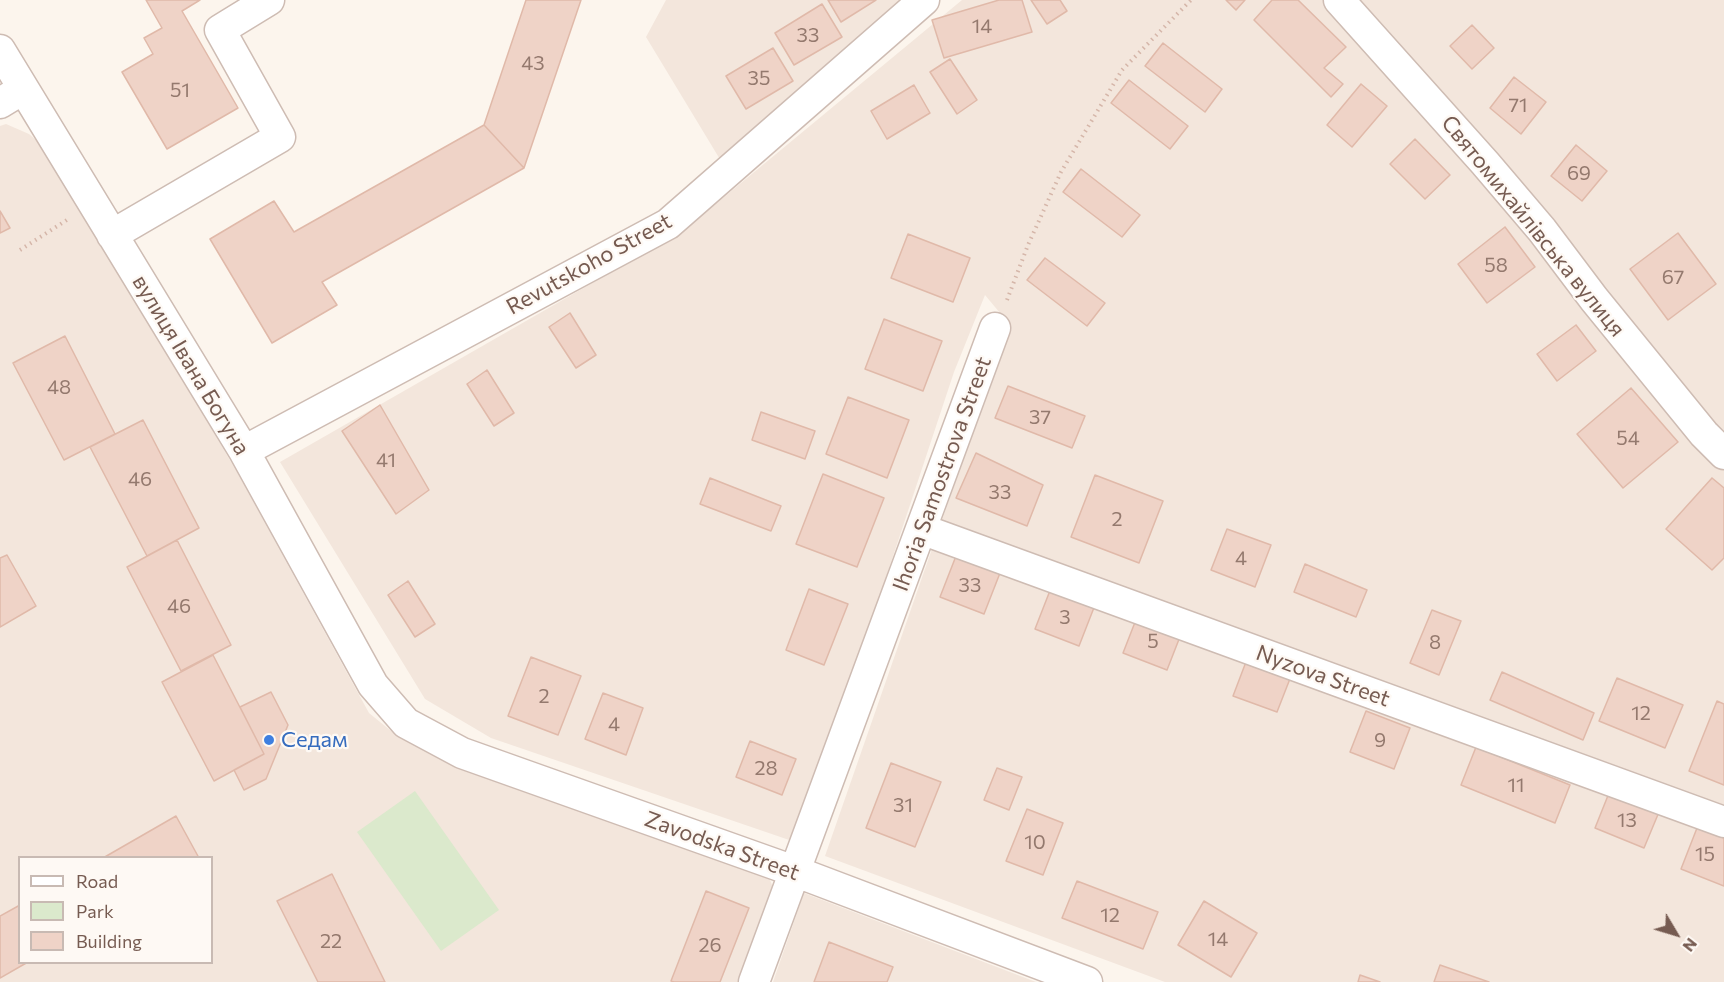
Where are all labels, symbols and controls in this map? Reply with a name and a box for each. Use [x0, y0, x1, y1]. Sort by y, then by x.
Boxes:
house number: 14 [972, 14, 992, 38]
house number: 33 [797, 23, 819, 47]
house number: 43 [521, 51, 545, 75]
house number: 35 [748, 66, 770, 90]
house number: 51 [170, 78, 190, 102]
house number: 71 [1508, 93, 1528, 117]
street label: Святомихайлівська вулиця [1436, 110, 1630, 342]
house number: 69 [1567, 161, 1591, 185]
street label: Revutskoho Street [502, 208, 676, 320]
house number: 58 [1484, 253, 1508, 277]
house number: 67 [1662, 265, 1684, 289]
street label: вулиця Івана Богуна [127, 270, 255, 460]
street label: Ihoria Samostrova Street [887, 353, 997, 595]
house number: 48 [47, 375, 71, 399]
house number: 37 [1029, 405, 1051, 429]
house number: 54 [1616, 426, 1640, 450]
house number: 41 [376, 448, 396, 472]
house number: 46 [128, 467, 152, 491]
house number: 33 [989, 480, 1011, 504]
house number: 2 [1111, 507, 1123, 531]
house number: 4 [1235, 546, 1247, 570]
house number: 33 [959, 573, 981, 597]
house number: 46 [167, 594, 191, 618]
house number: 3 [1059, 605, 1071, 629]
house number: 5 [1147, 629, 1159, 653]
house number: 8 [1429, 630, 1441, 654]
street label: Nyzova Street [1252, 640, 1394, 712]
house number: 2 [538, 684, 550, 708]
house number: 12 [1631, 701, 1651, 725]
house number: 4 [608, 712, 620, 736]
place label: Седам [281, 727, 348, 753]
house number: 9 [1374, 728, 1386, 752]
marker: Седам [262, 733, 276, 747]
house number: 28 [754, 756, 778, 780]
house number: 11 [1507, 773, 1525, 797]
house number: 31 [893, 793, 913, 817]
street label: Zavodska Street [641, 806, 803, 886]
house number: 13 [1617, 808, 1637, 832]
house number: 10 [1024, 830, 1046, 854]
house number: 15 [1695, 842, 1715, 866]
legend [18, 856, 213, 964]
text: Road [76, 870, 118, 892]
text: Park [76, 900, 114, 922]
house number: 12 [1100, 903, 1120, 927]
north arrow [1646, 904, 1706, 964]
house number: 14 [1208, 927, 1228, 951]
house number: 22 [320, 929, 342, 953]
text: Building [76, 930, 142, 952]
house number: 26 [698, 933, 722, 957]
text: N [1679, 935, 1702, 956]

